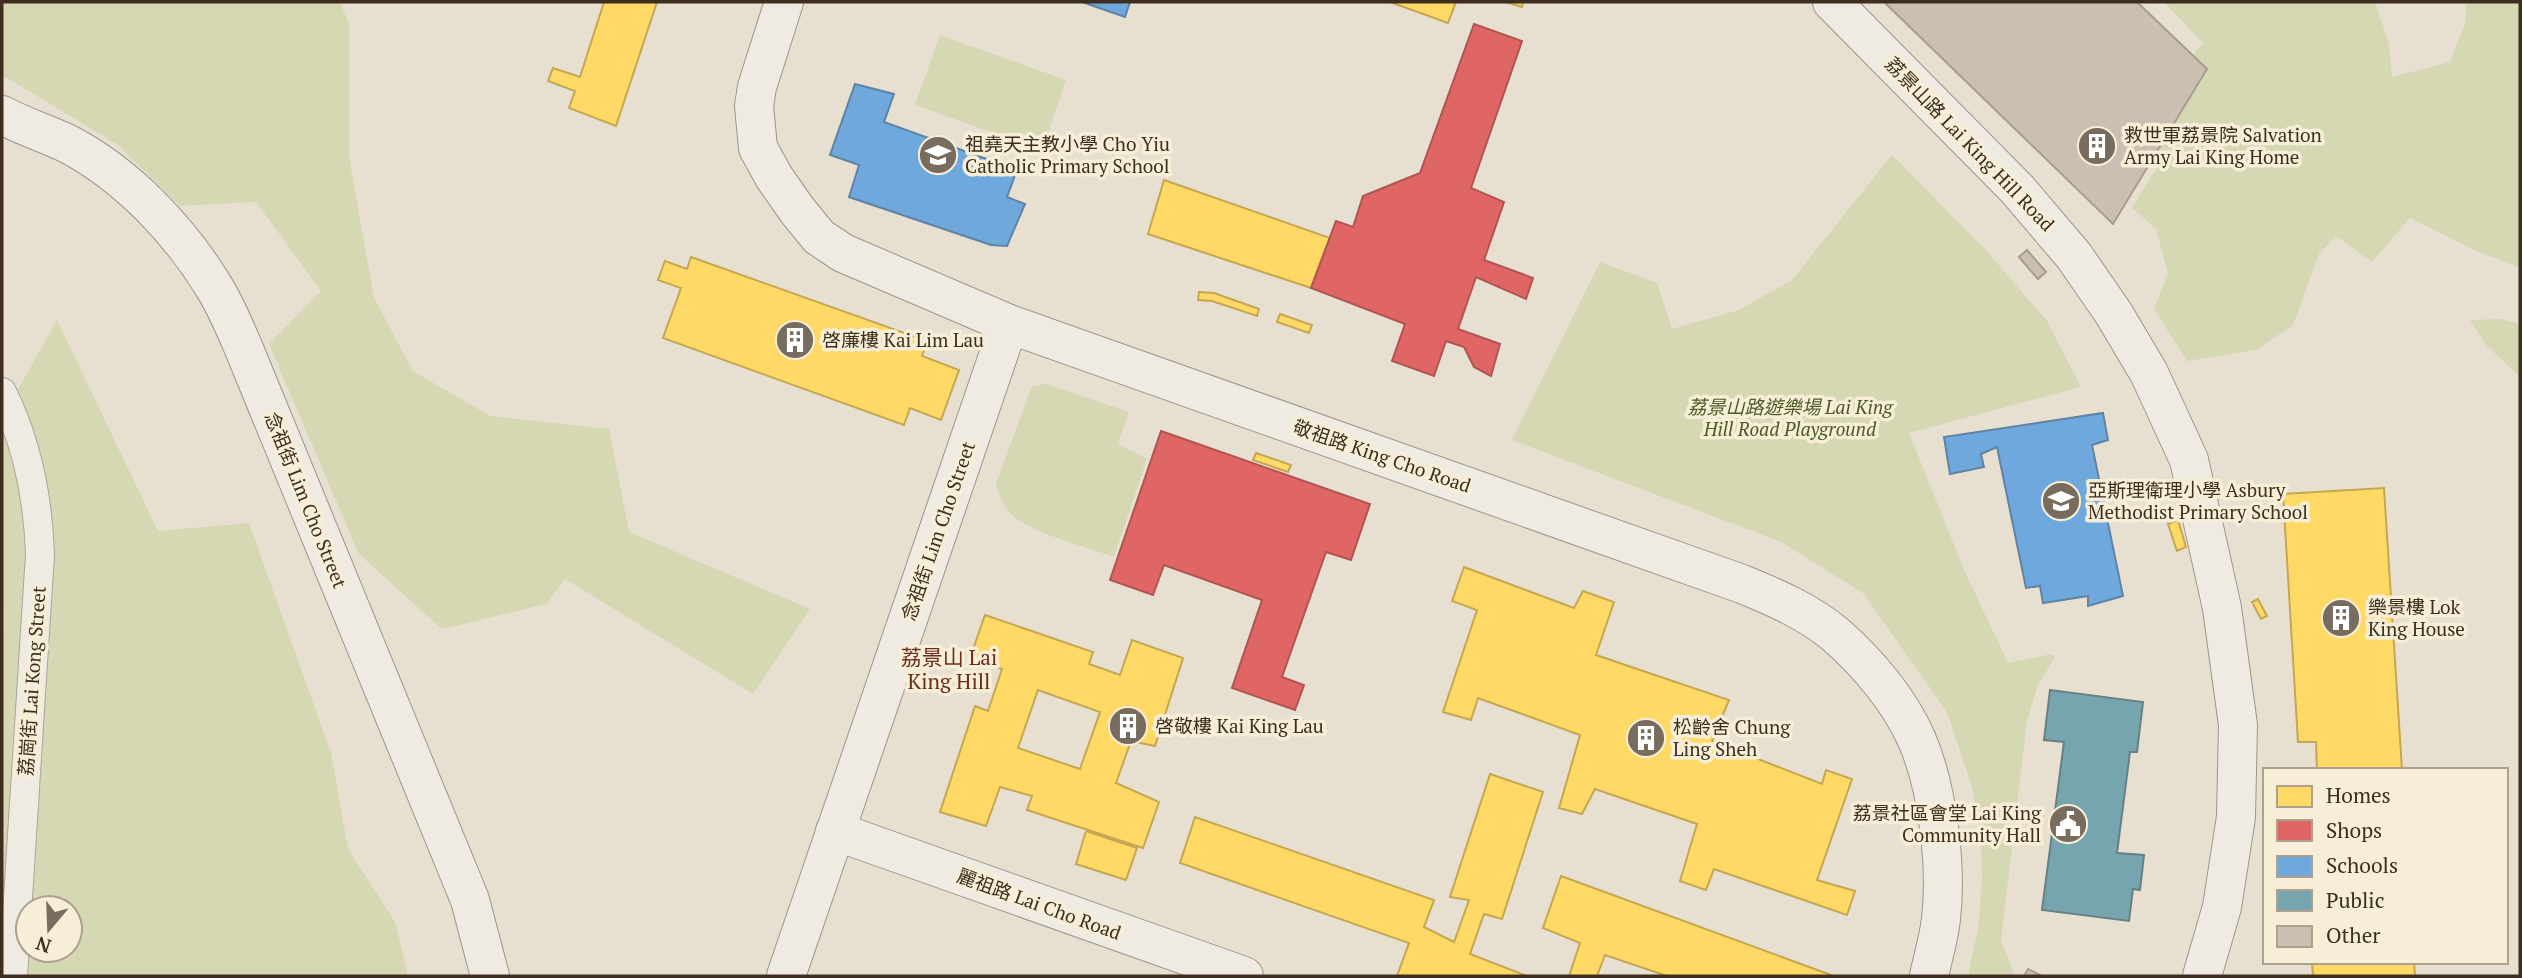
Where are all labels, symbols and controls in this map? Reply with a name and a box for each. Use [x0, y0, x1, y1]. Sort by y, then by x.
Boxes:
street label: 荔景山路 Lai King Hill Road [1880, 51, 2061, 236]
place label: 救世軍荔景院 Salvation Army Lai King Home [2124, 122, 2322, 169]
building icon: 救世軍荔景院 Salvation Army Lai King Home [2076, 125, 2118, 167]
place label: 祖堯天主教小學 Cho Yiu Catholic Primary School [965, 131, 1170, 178]
school or university icon: 祖堯天主教小學 Cho Yiu Catholic Primary School [917, 134, 959, 176]
building icon: 啓廉樓 Kai Lim Lau [774, 319, 816, 361]
place label: 啓廉樓 Kai Lim Lau [822, 327, 984, 352]
park label: 荔景山路遊樂場 Lai King Hill Road Playground [1687, 394, 1894, 441]
street label: 念祖街 Lim Cho Street [260, 408, 353, 592]
street label: 敬祖路 King Cho Road [1290, 413, 1475, 498]
street label: 念祖街 Lim Cho Street [895, 438, 980, 624]
place label: 亞斯理衛理小學 Asbury Methodist Primary School [2088, 477, 2308, 524]
school or university icon: 亞斯理衛理小學 Asbury Methodist Primary School [2040, 480, 2082, 522]
street label: 荔崗街 Lai Kong Street [12, 585, 51, 777]
place label: 樂景樓 Lok King House [2368, 594, 2465, 641]
building icon: 樂景樓 Lok King House [2320, 597, 2362, 639]
district label: 荔景山 Lai King Hill [901, 643, 997, 695]
building icon: 啓敬樓 Kai King Lau [1107, 705, 1149, 747]
place label: 啓敬樓 Kai King Lau [1155, 713, 1324, 738]
place label: 松齡舍 Chung Ling Sheh [1673, 714, 1791, 761]
building icon: 松齡舍 Chung Ling Sheh [1625, 717, 1667, 759]
legend [2263, 768, 2508, 964]
text: Homes [2326, 781, 2391, 809]
place label: 荔景社區會堂 Lai King Community Hall [1853, 800, 2042, 847]
public building icon: 荔景社區會堂 Lai King Community Hall [2047, 803, 2089, 845]
text: Shops [2326, 816, 2382, 844]
text: Schools [2326, 851, 2398, 879]
street label: 麗祖路 Lai Cho Road [954, 862, 1125, 945]
text: Public [2326, 886, 2384, 914]
north arrow [14, 894, 84, 964]
text: Other [2326, 921, 2380, 949]
text: N [32, 931, 54, 960]

